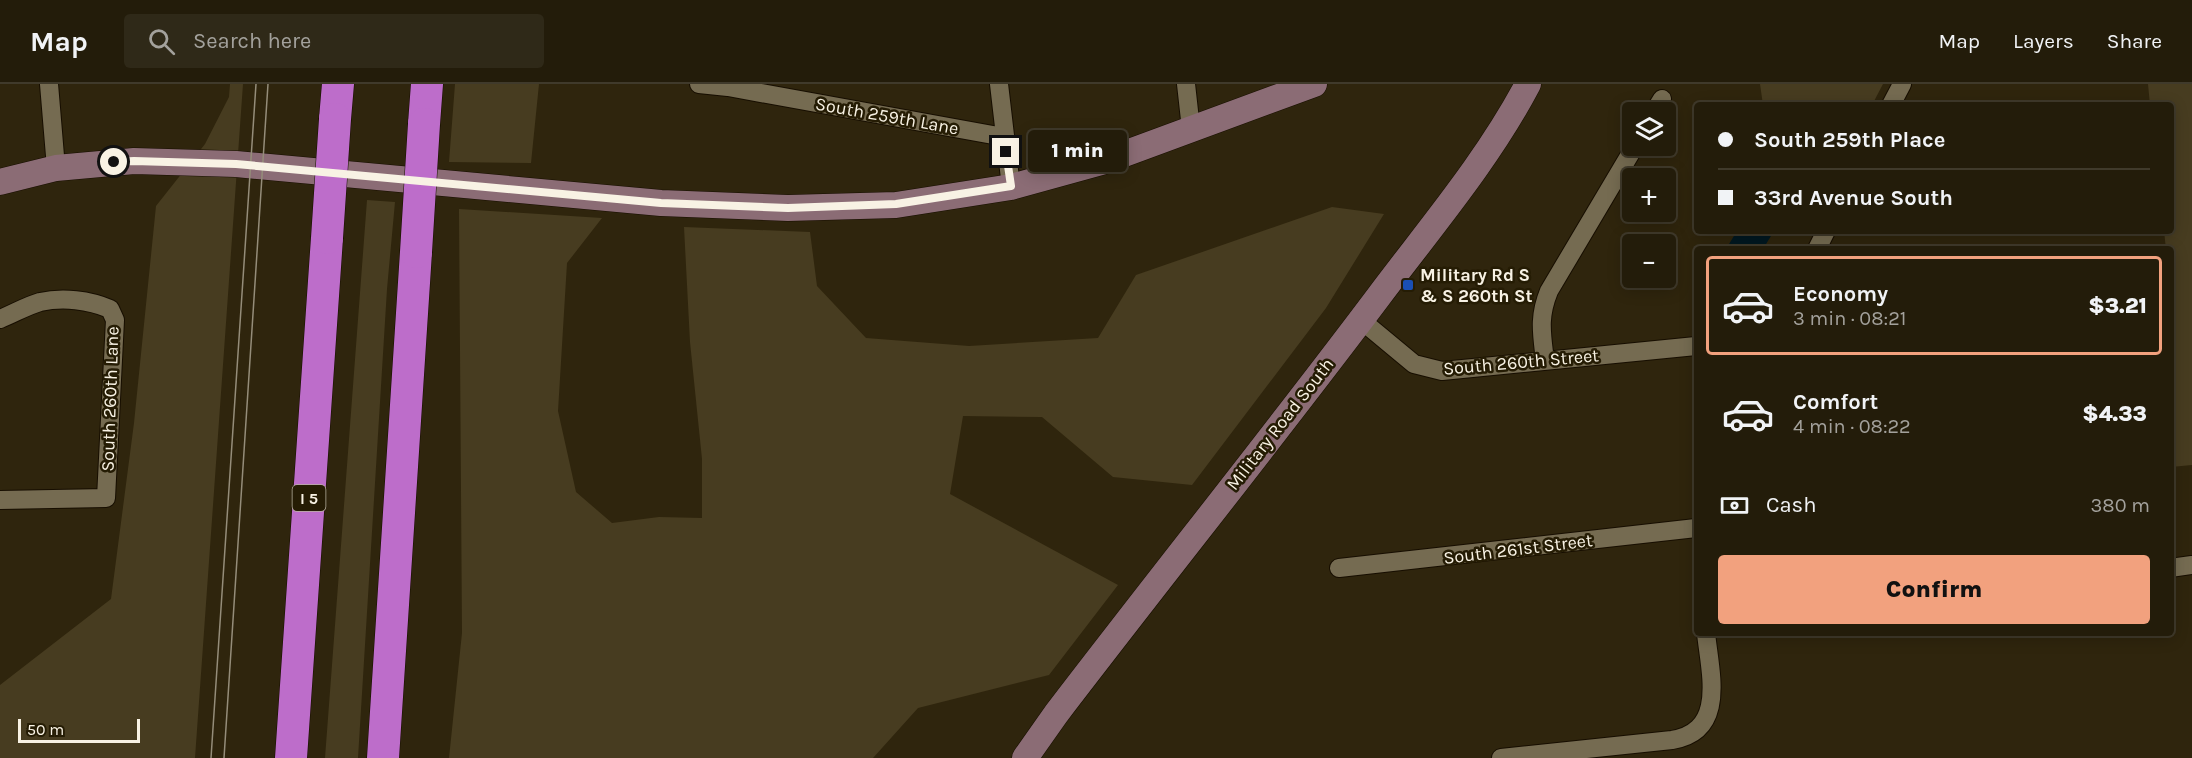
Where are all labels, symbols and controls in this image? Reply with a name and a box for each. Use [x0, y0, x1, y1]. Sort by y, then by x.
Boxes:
search box [124, 14, 544, 68]
text: Map [30, 25, 88, 58]
icon: search [145, 25, 178, 58]
text: Search here [193, 28, 311, 54]
text: Map [1938, 29, 1980, 53]
text: Layers [2013, 29, 2074, 53]
text: Share [2107, 29, 2162, 53]
street label: South 259th Lane [814, 93, 960, 139]
map controls [1622, 102, 1676, 288]
button: layers [1622, 102, 1676, 156]
text: South 259th Place [1754, 127, 1945, 153]
callout: 1 min [1027, 131, 1126, 173]
route end [992, 138, 1019, 165]
text: 1 min [1051, 139, 1104, 162]
route start [100, 148, 127, 175]
button: + [1622, 168, 1676, 222]
text: 33rd Avenue South [1754, 185, 1953, 211]
button: − [1622, 234, 1676, 288]
place label: Military Rd S & S 260th St [1420, 264, 1533, 307]
marker: Military Rd S & S 260th St [1401, 278, 1415, 292]
icon: car [1721, 279, 1775, 333]
text: Economy [1793, 281, 1888, 307]
text: $3.21 [2088, 293, 2147, 319]
text: 3 min · 08:21 [1793, 307, 1906, 330]
street label: South 260th Lane [96, 326, 124, 472]
street label: South 260th Street [1442, 344, 1600, 380]
street label: Military Road South [1222, 353, 1338, 495]
icon: car [1721, 387, 1775, 441]
text: Comfort [1793, 389, 1878, 415]
text: $4.33 [2082, 401, 2147, 427]
text: 4 min · 08:22 [1793, 415, 1911, 438]
road number: I 5 [292, 485, 326, 511]
icon: cash [1718, 489, 1751, 522]
text: Cash [1766, 492, 1816, 518]
text: 380 m [2091, 494, 2150, 517]
street label: South 261st Street [1442, 529, 1594, 569]
button: Confirm [1718, 555, 2150, 624]
scale bar [18, 716, 140, 744]
text: 50 m [27, 720, 64, 739]

